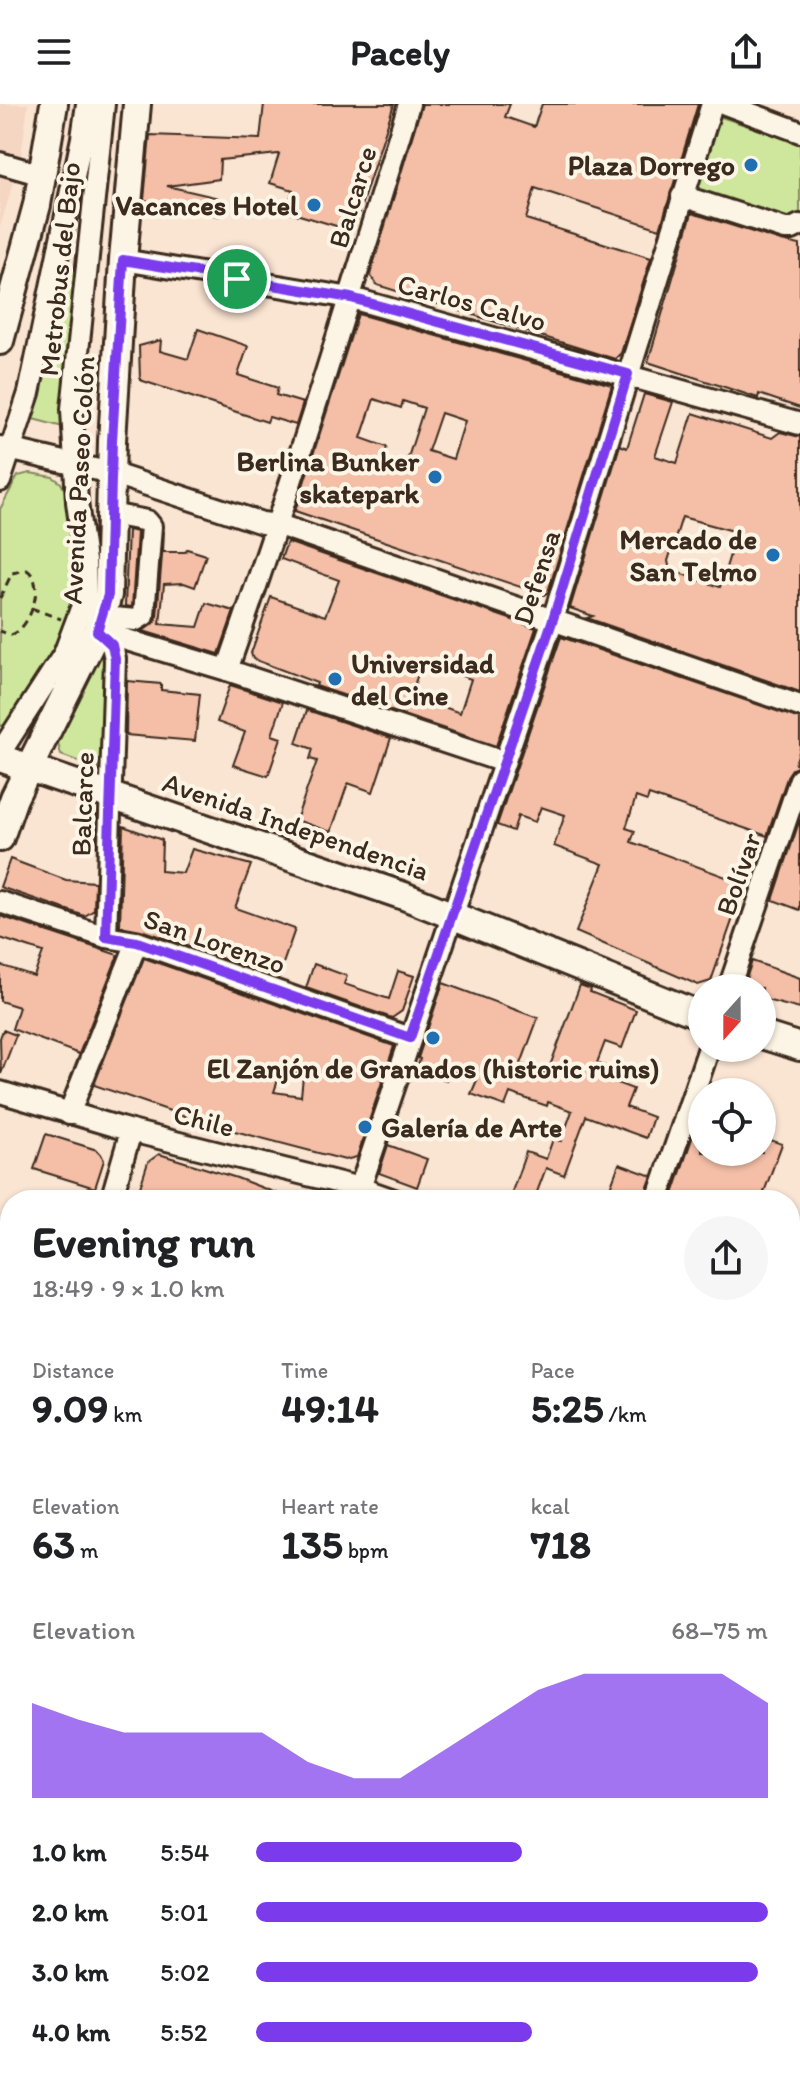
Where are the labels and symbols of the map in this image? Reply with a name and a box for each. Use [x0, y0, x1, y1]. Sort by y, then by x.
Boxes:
street label: Balcarce [320, 142, 384, 252]
place label: Plaza Dorrego [568, 148, 735, 182]
marker: Plaza Dorrego [742, 156, 760, 174]
street label: Metrobus del Bajo [31, 160, 87, 378]
place label: Vacances Hotel [115, 188, 298, 222]
marker: Vacances Hotel [305, 196, 323, 214]
pin [203, 245, 271, 313]
street label: Carlos Calvo [394, 266, 550, 338]
street label: Avenida Paseo Colón [55, 355, 101, 605]
place label: Berlina Bunker skatepark [237, 444, 420, 510]
marker: Berlina Bunker skatepark [426, 468, 444, 486]
place label: Mercado de San Telmo [620, 522, 757, 588]
street label: Defensa [505, 525, 567, 629]
marker: Mercado de San Telmo [764, 546, 782, 564]
place label: Universidad del Cine [351, 646, 495, 712]
marker: Universidad del Cine [326, 670, 344, 688]
street label: Balcarce [63, 751, 101, 857]
street label: Avenida Independencia [159, 765, 434, 888]
street label: Bolívar [708, 828, 768, 920]
street label: San Lorenzo [140, 901, 290, 981]
north arrow [688, 974, 776, 1062]
marker: El Zanjón de Granados (historic ruins) [424, 1029, 442, 1047]
place label: El Zanjón de Granados (historic ruins) [207, 1051, 659, 1085]
street label: Chile [170, 1096, 238, 1144]
place label: Galería de Arte [381, 1110, 562, 1144]
marker: Galería de Arte [356, 1118, 374, 1136]

